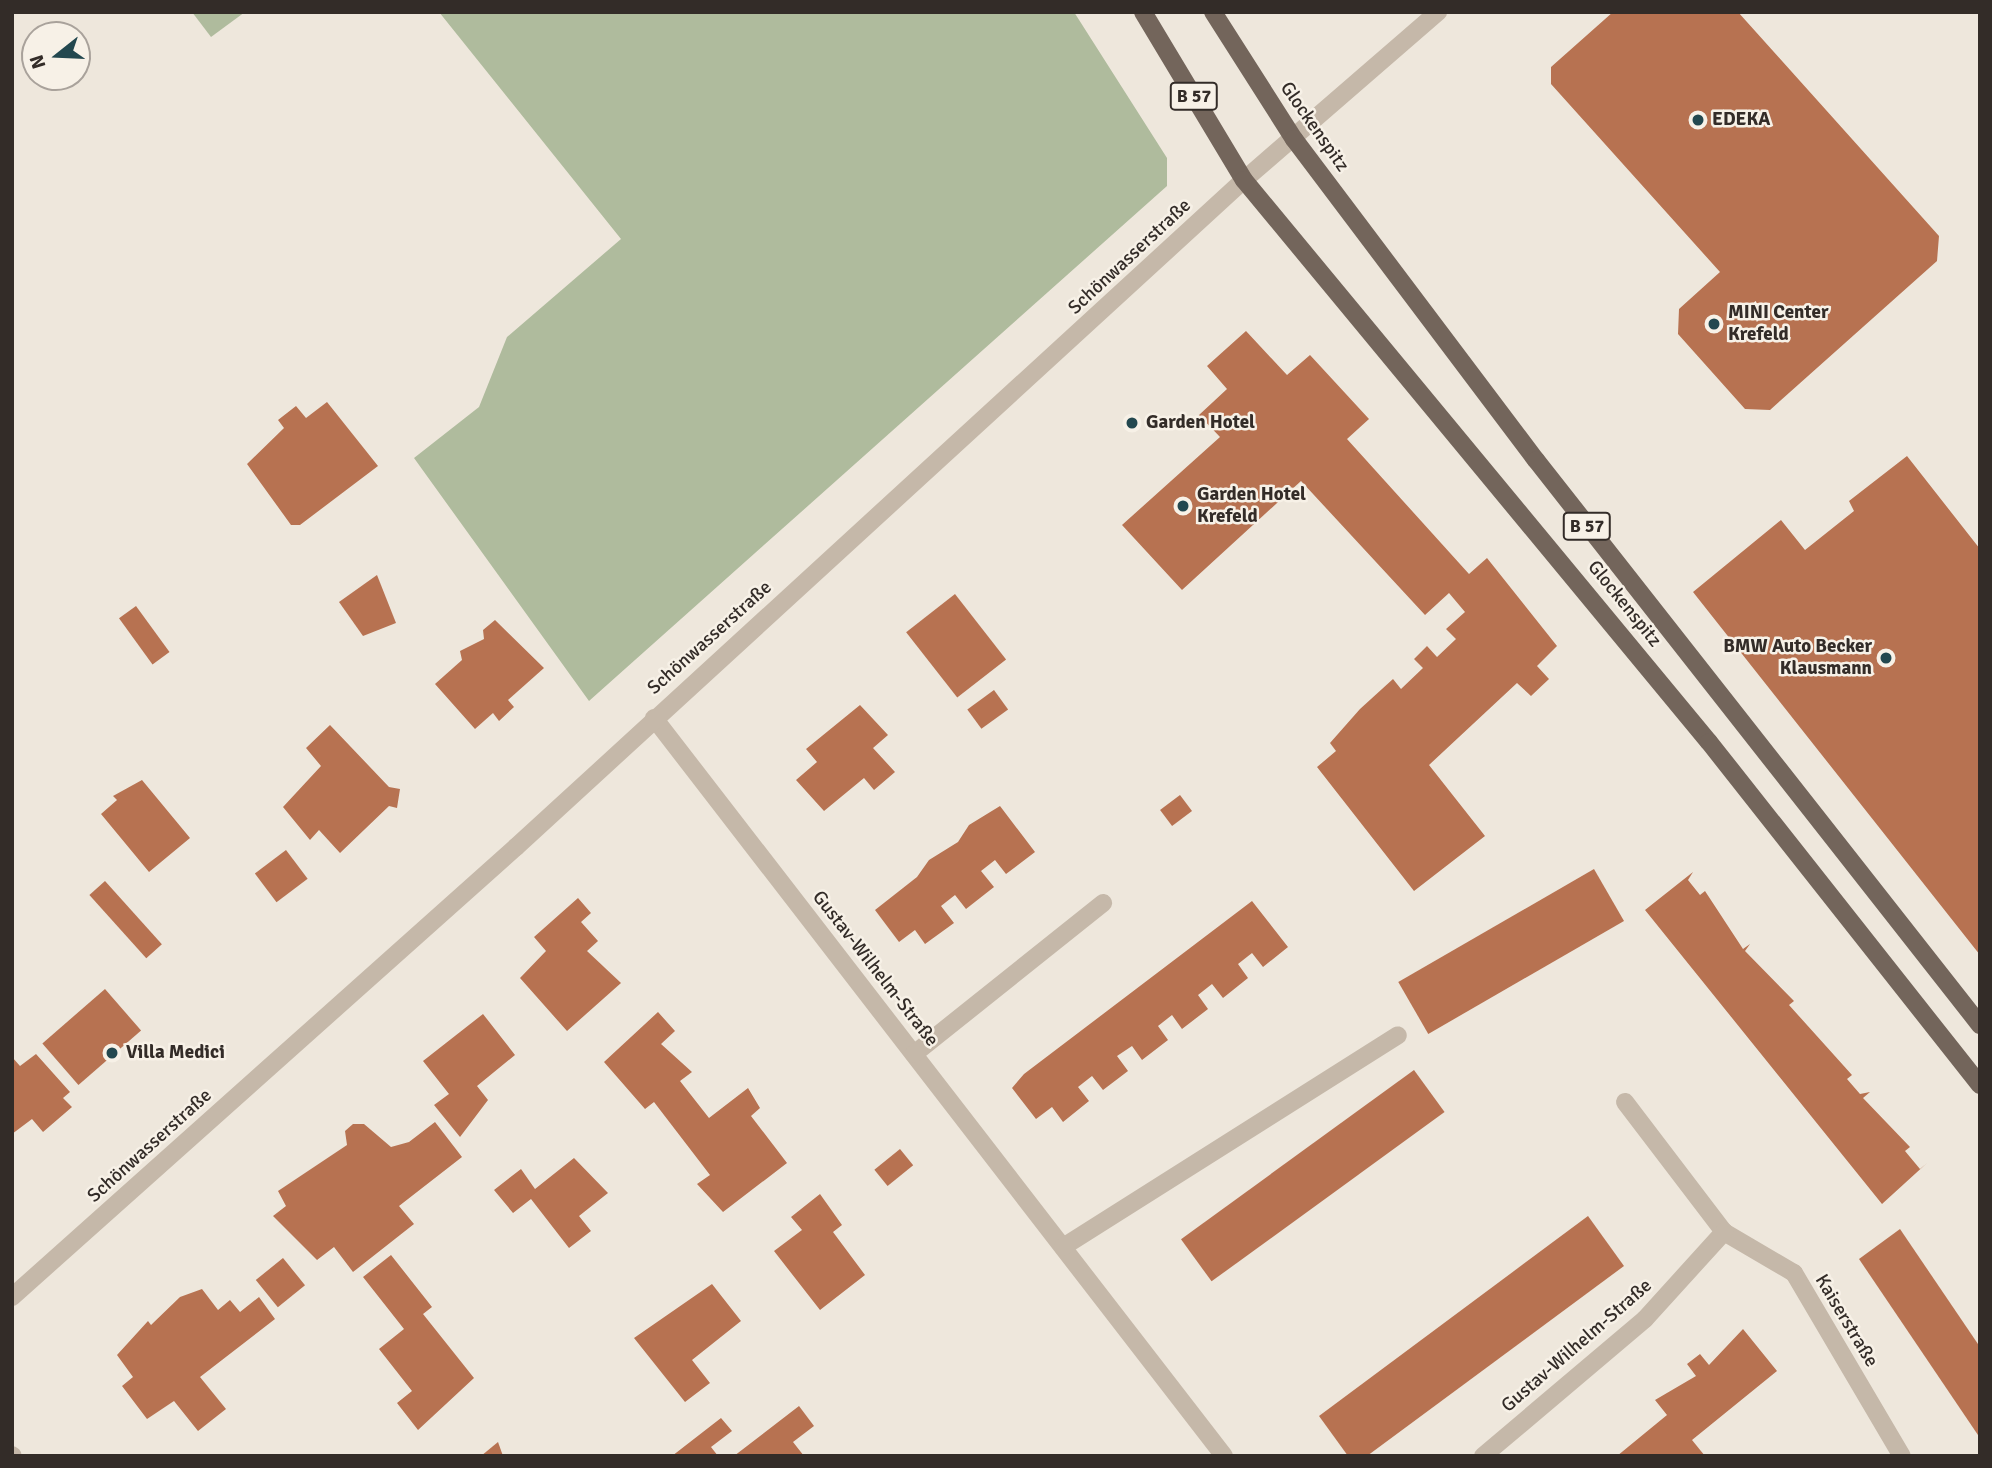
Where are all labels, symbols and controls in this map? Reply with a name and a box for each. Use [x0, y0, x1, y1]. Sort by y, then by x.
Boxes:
north arrow [21, 21, 91, 91]
text: N [24, 52, 51, 72]
street label: Glockenspitz [1275, 78, 1353, 176]
road number: B 57 [1170, 82, 1218, 110]
place label: EDEKA [1712, 109, 1770, 131]
marker: EDEKA [1690, 112, 1706, 128]
street label: Schönwasserstraße [1064, 194, 1196, 320]
place label: MINI Center Krefeld [1728, 302, 1828, 346]
marker: MINI Center Krefeld [1706, 316, 1722, 332]
place label: Garden Hotel [1146, 412, 1255, 434]
marker: Garden Hotel [1124, 415, 1140, 431]
place label: Garden Hotel Krefeld [1197, 484, 1306, 528]
marker: Garden Hotel Krefeld [1175, 498, 1191, 514]
road number: B 57 [1562, 512, 1612, 540]
street label: Glockenspitz [1582, 556, 1666, 652]
street label: Schönwasserstraße [643, 576, 777, 700]
place label: BMW Auto Becker Klausmann [1723, 636, 1872, 680]
marker: BMW Auto Becker Klausmann [1878, 650, 1894, 666]
street label: Gustav-Wilhelm-Straße [807, 887, 943, 1051]
place label: Villa Medici [126, 1042, 225, 1064]
marker: Villa Medici [104, 1045, 120, 1061]
street label: Schönwasserstraße [83, 1084, 217, 1208]
street label: Kaiserstraße [1809, 1271, 1883, 1371]
street label: Gustav-Wilhelm-Straße [1497, 1275, 1657, 1417]

